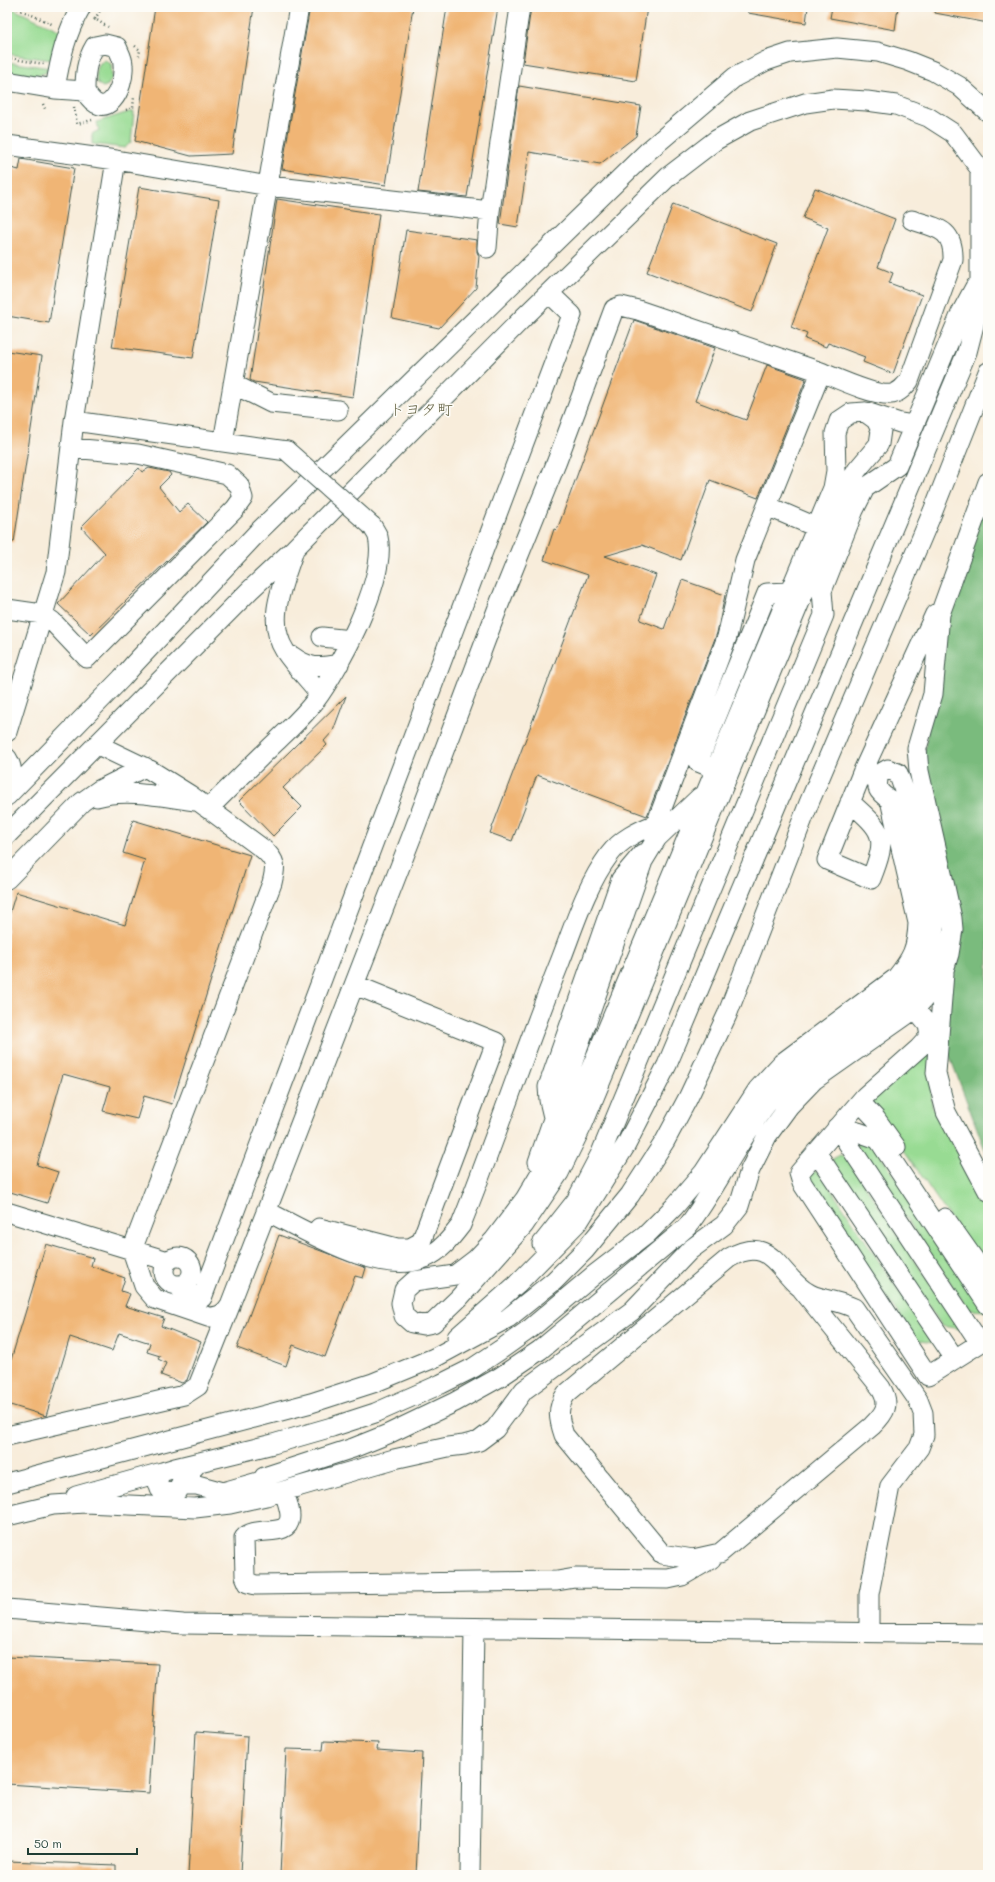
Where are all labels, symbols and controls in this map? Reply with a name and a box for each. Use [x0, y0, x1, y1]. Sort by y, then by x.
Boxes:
district label: トヨタ町 [389, 398, 453, 419]
scale bar [28, 1830, 137, 1856]
text: 50 m [34, 1835, 62, 1851]

